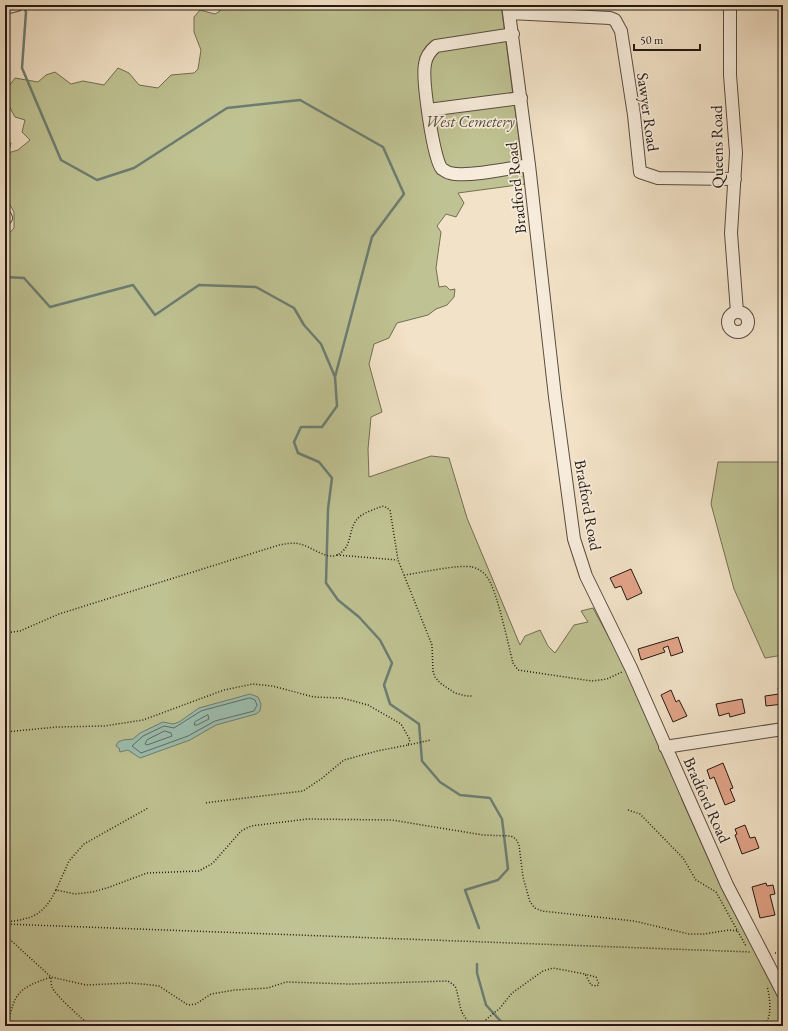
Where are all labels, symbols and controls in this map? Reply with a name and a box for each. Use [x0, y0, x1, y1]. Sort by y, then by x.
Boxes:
scale bar [634, 26, 700, 52]
text: 50 m [640, 32, 664, 48]
street label: Sawyer Road [632, 71, 664, 154]
street label: Queens Road [706, 104, 728, 189]
park label: West Cemetery [425, 111, 515, 132]
street label: Bradford Road [501, 140, 531, 235]
street label: Bradford Road [570, 458, 606, 553]
street label: Bradford Road [679, 754, 736, 847]

